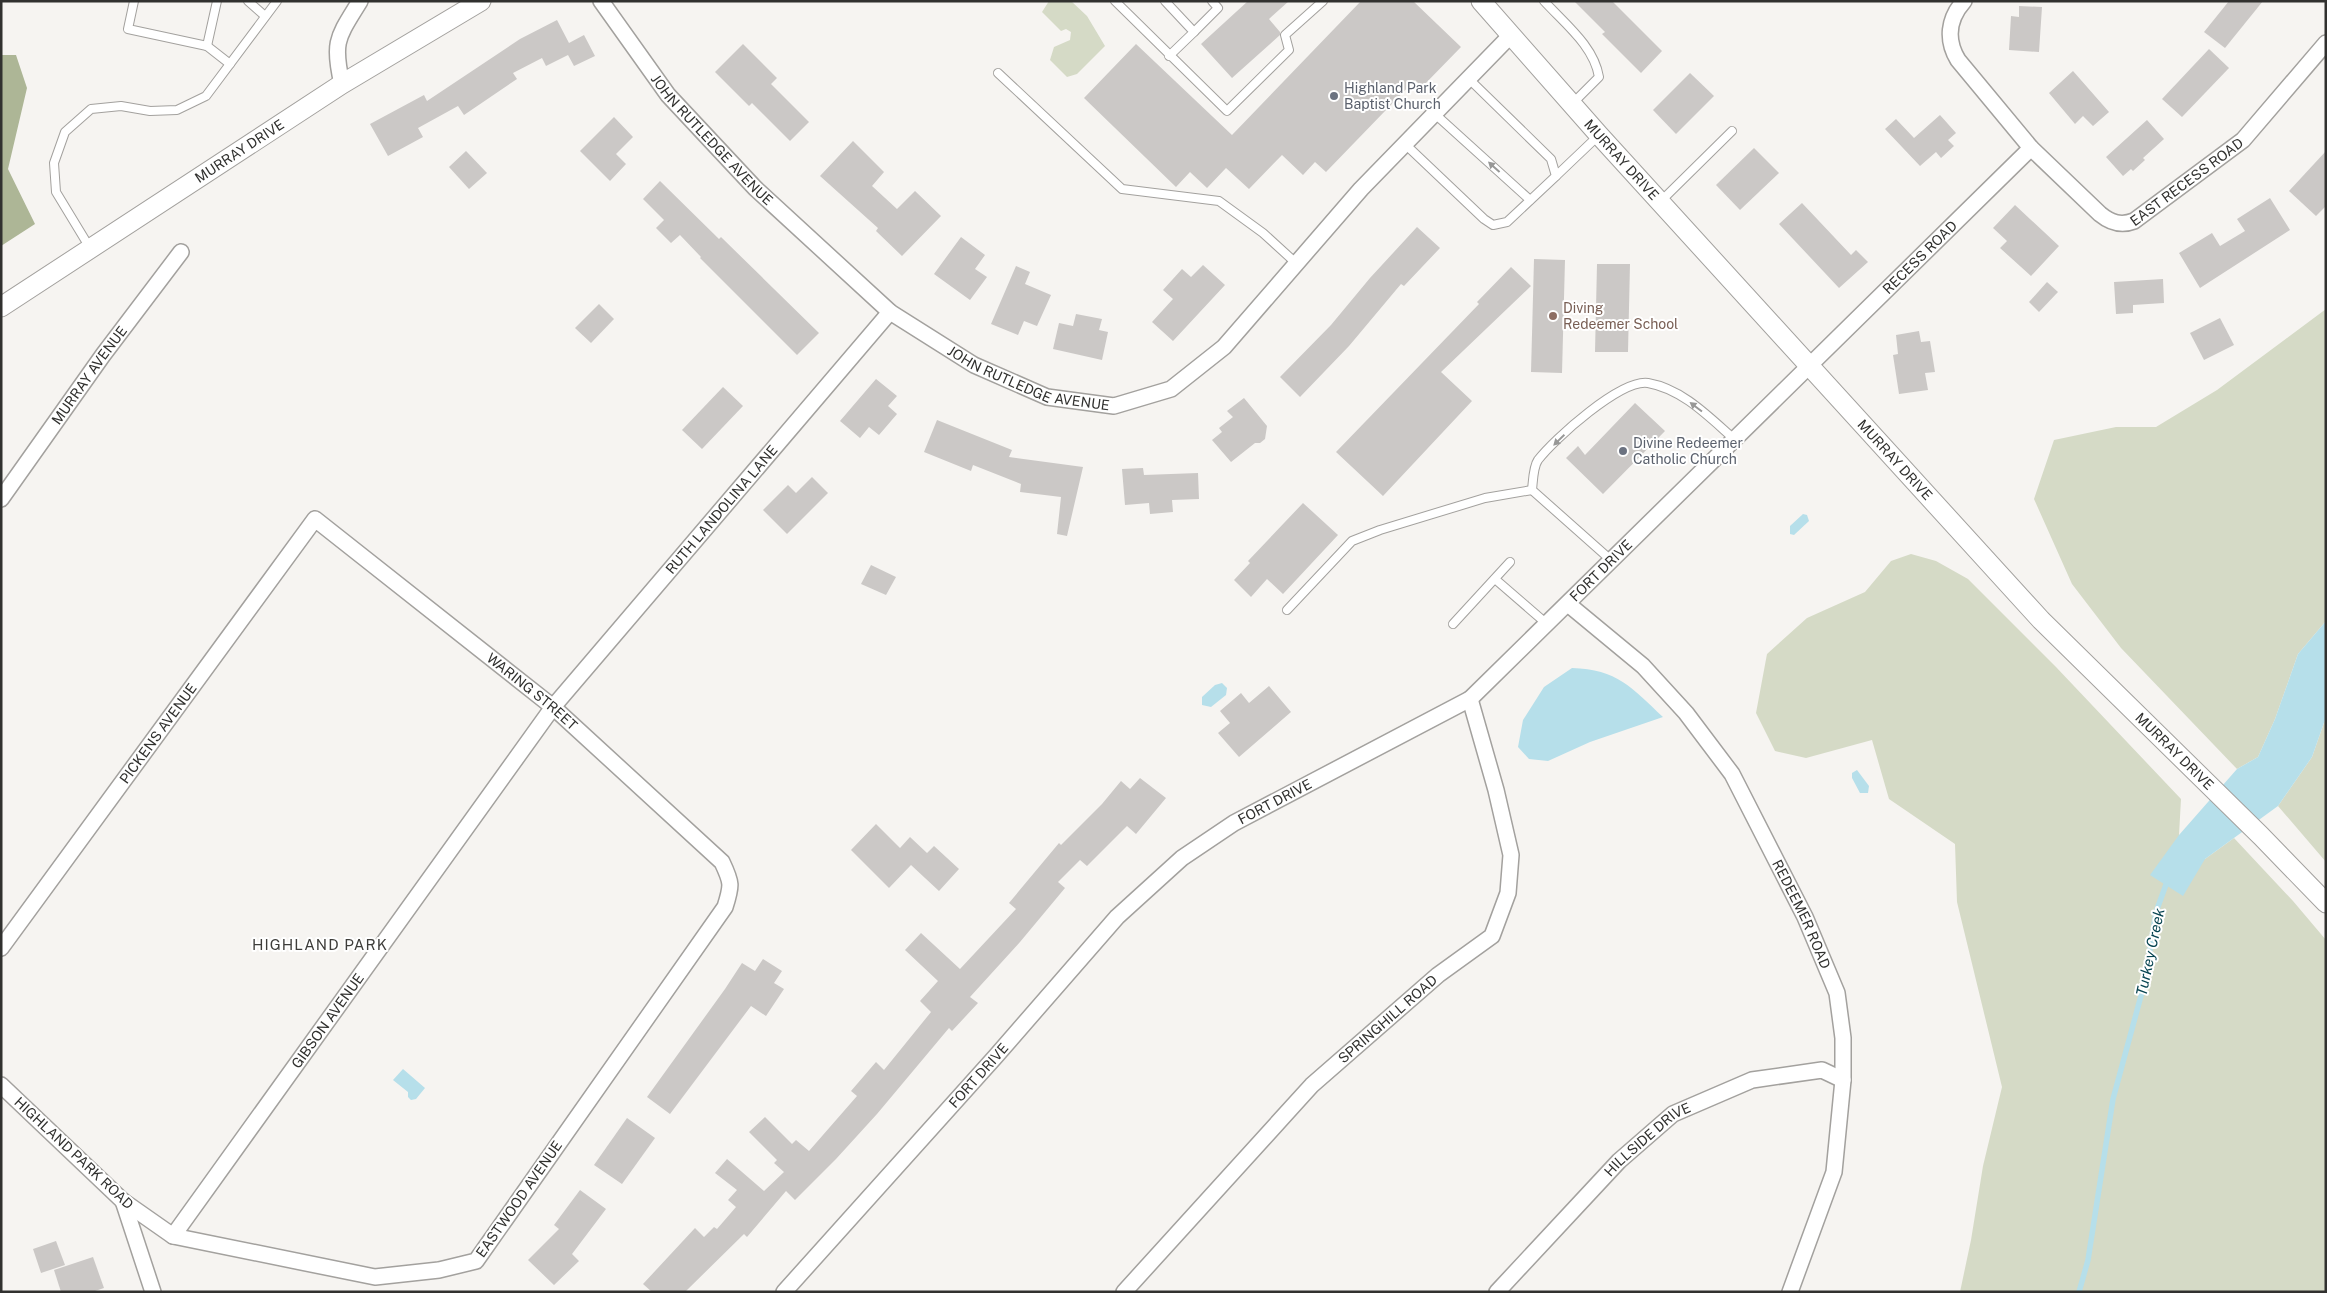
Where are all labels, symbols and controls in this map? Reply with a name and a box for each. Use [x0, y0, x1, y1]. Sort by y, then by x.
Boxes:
street label: JOHN RUTLEDGE AVENUE [648, 71, 776, 208]
place label: Highland Park Baptist Church [1344, 80, 1441, 112]
marker: Highland Park Baptist Church [1328, 90, 1340, 102]
street label: MURRAY DRIVE [192, 116, 287, 186]
street label: MURRAY DRIVE [1581, 116, 1662, 203]
street label: EAST RECESS ROAD [2127, 135, 2246, 229]
one-way arrow [1487, 162, 1500, 173]
street label: RECESS ROAD [1879, 217, 1960, 297]
place label: Diving Redeemer School [1563, 300, 1678, 332]
marker: Diving Redeemer School [1547, 310, 1559, 322]
street label: MURRAY AVENUE [48, 323, 130, 427]
street label: JOHN RUTLEDGE AVENUE [945, 342, 1111, 413]
one-way arrow [1689, 402, 1703, 412]
street label: MURRAY DRIVE [1854, 416, 1936, 503]
one-way arrow [1553, 434, 1565, 446]
place label: Divine Redeemer Catholic Church [1633, 435, 1743, 467]
street label: RUTH LANDOLINA LANE [662, 442, 781, 577]
marker: Divine Redeemer Catholic Church [1617, 445, 1629, 457]
street label: FORT DRIVE [1566, 536, 1635, 605]
street label: WARING STREET [484, 650, 581, 733]
street label: PICKENS AVENUE [116, 680, 200, 786]
street label: MURRAY DRIVE [2132, 709, 2217, 793]
street label: FORT DRIVE [1235, 776, 1314, 828]
street label: REDEEMER ROAD [1769, 857, 1834, 971]
water label: Turkey Creek [2132, 906, 2168, 997]
district label: HIGHLAND PARK [252, 936, 388, 953]
street label: GIBSON AVENUE [288, 970, 367, 1071]
street label: SPRINGHILL ROAD [1335, 972, 1440, 1066]
street label: FORT DRIVE [945, 1040, 1011, 1111]
street label: HIGHLAND PARK ROAD [11, 1094, 137, 1212]
street label: HILLSIDE DRIVE [1601, 1099, 1693, 1179]
street label: EASTWOOD AVENUE [473, 1138, 565, 1260]

